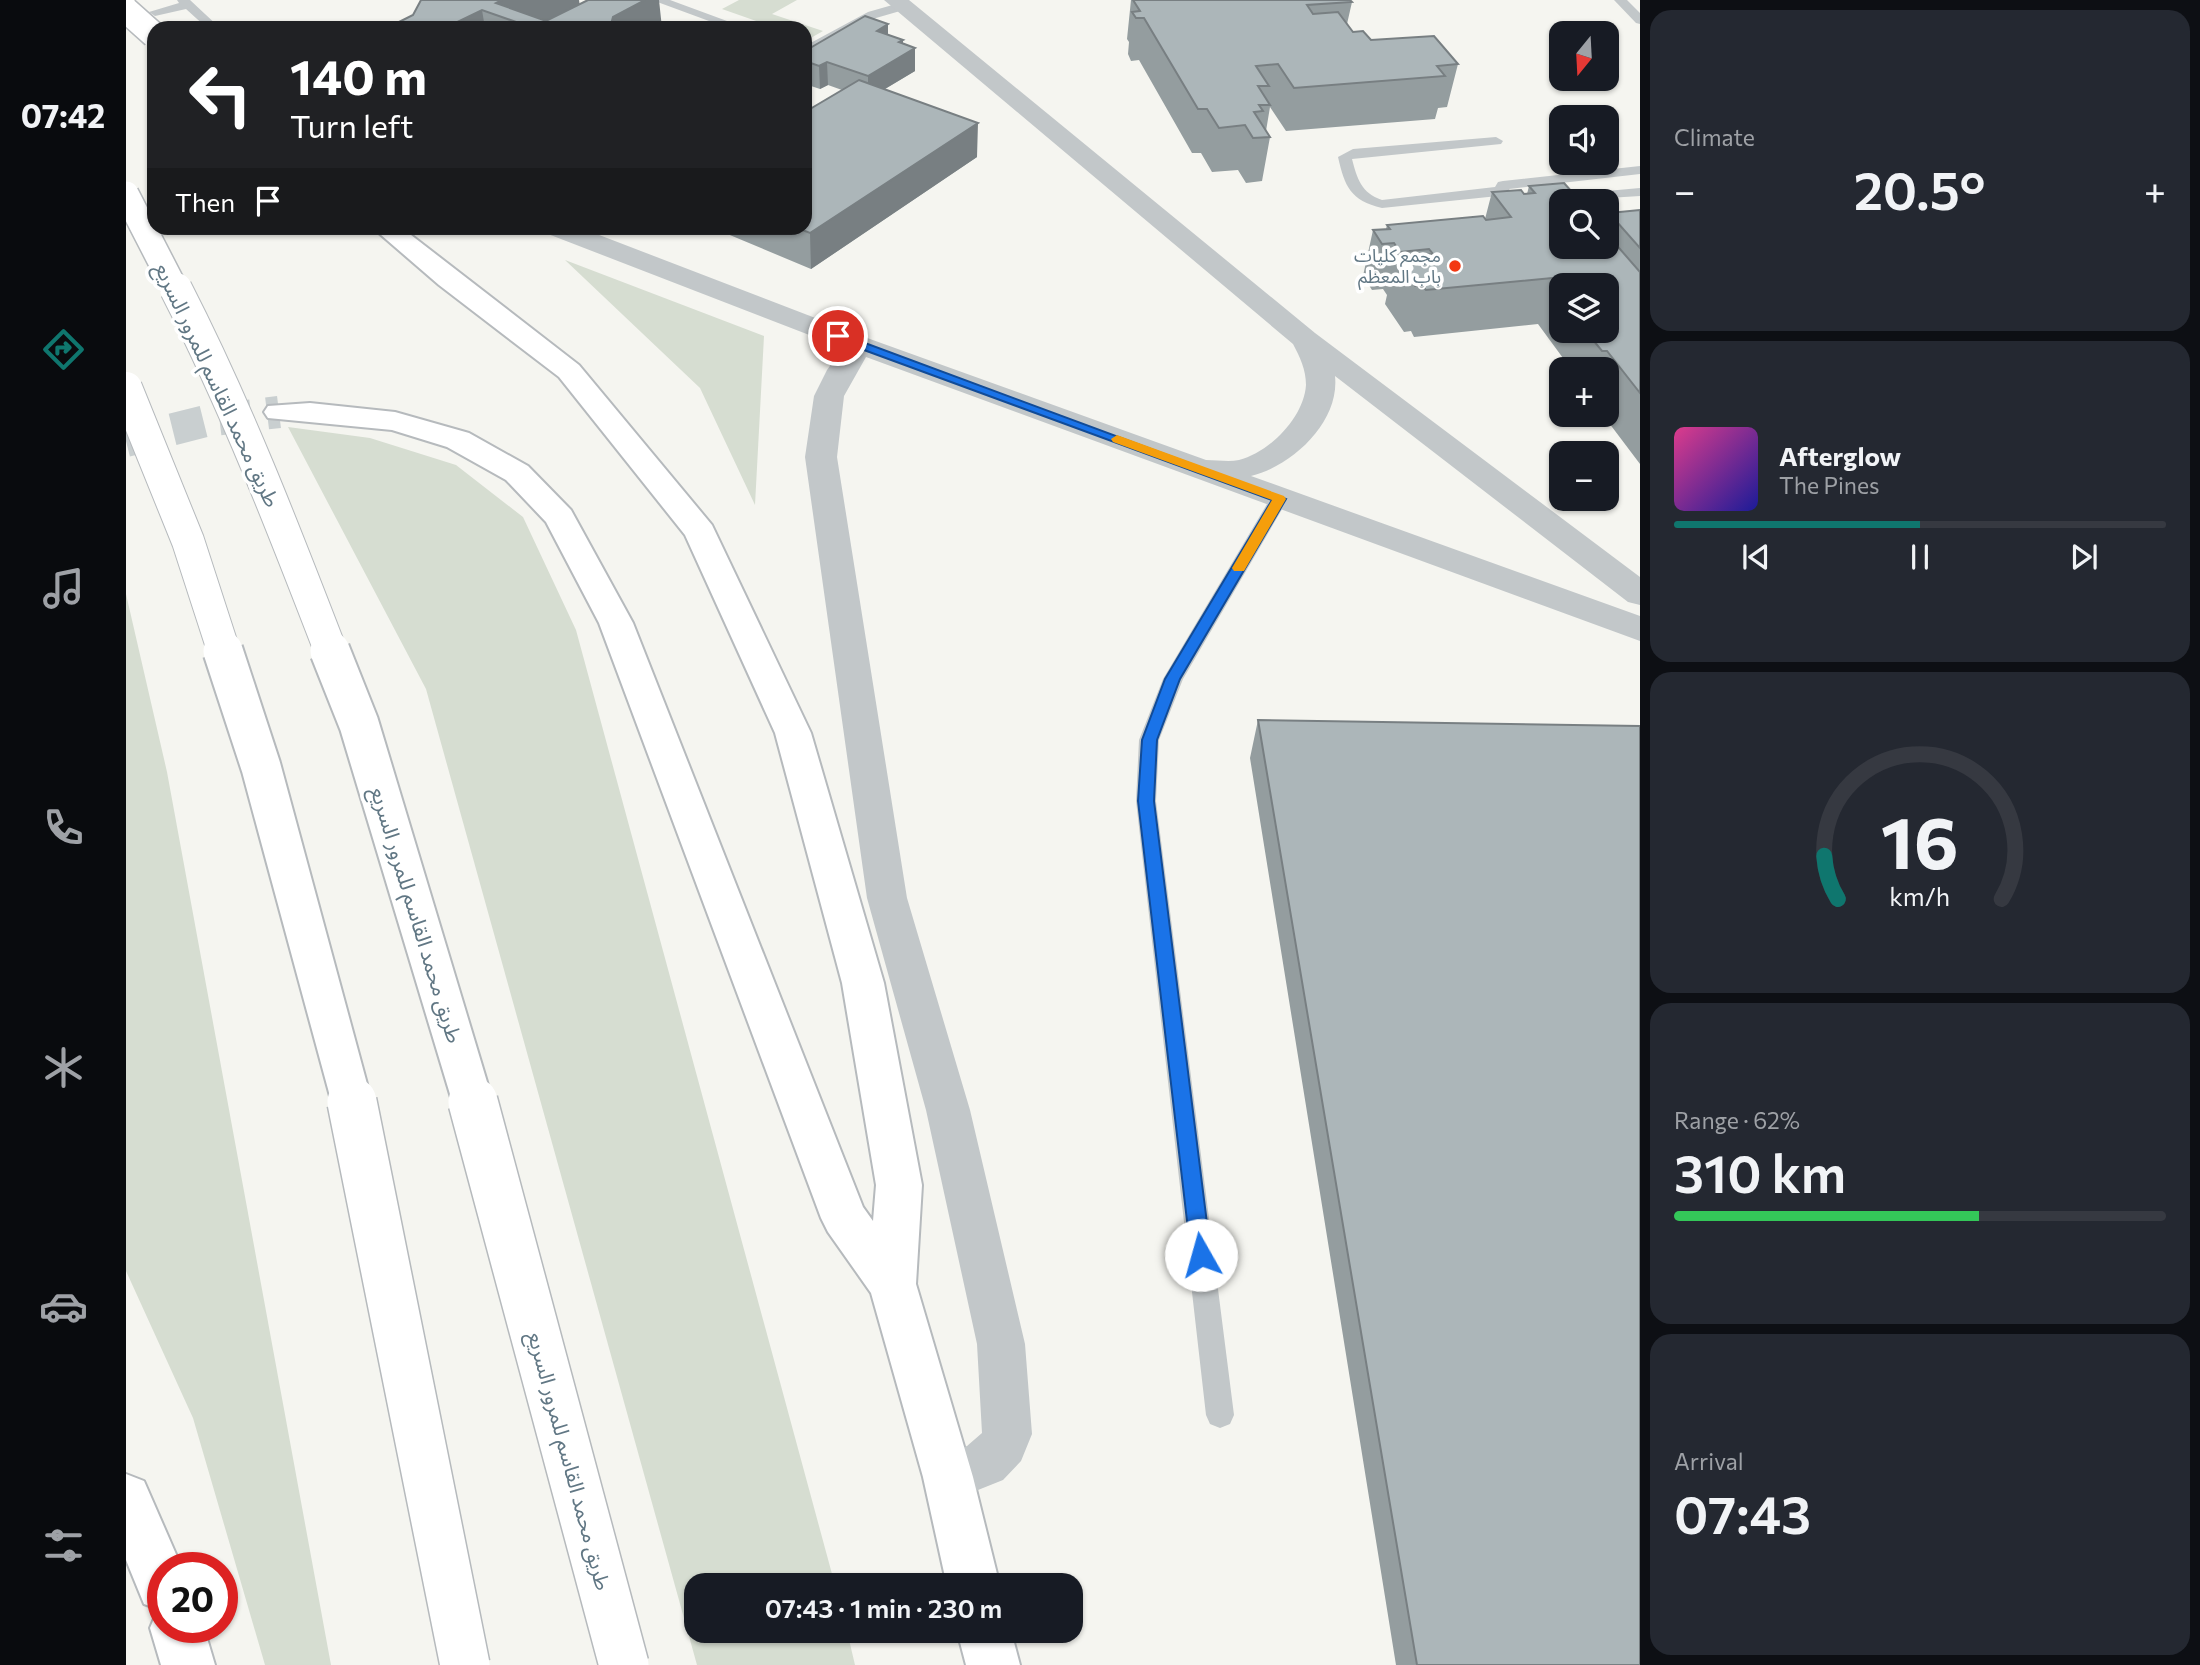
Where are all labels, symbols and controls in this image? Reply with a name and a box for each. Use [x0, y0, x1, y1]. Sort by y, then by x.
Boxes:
north arrow [1549, 21, 1619, 91]
map controls [1549, 21, 1619, 511]
text: 140 m [290, 45, 427, 105]
icon: left [175, 49, 266, 140]
text: 07:42 [21, 95, 105, 135]
text: Turn left [290, 105, 414, 145]
button: sound [1549, 105, 1619, 175]
text: Climate [1674, 123, 1755, 151]
text: 20.5° [1854, 157, 1985, 221]
text: − [1674, 166, 1696, 213]
text: + [2144, 166, 2166, 213]
icon: arrive [249, 182, 287, 220]
text: Then [175, 186, 235, 217]
button: search [1549, 189, 1619, 259]
place label: مجمع كليات باب المعظم [1354, 244, 1441, 290]
street label: طريق محمد القاسم للمرور السريع [147, 258, 286, 512]
marker: مجمع كليات باب المعظم [1447, 258, 1463, 274]
button: layers [1549, 273, 1619, 343]
pin [808, 306, 868, 366]
icon: arrive [819, 317, 857, 355]
icon: directions [39, 325, 88, 374]
button: + [1549, 357, 1619, 427]
text: Afterglow [1779, 440, 1901, 471]
button: − [1549, 441, 1619, 511]
text: The Pines [1779, 471, 1880, 499]
icon: previous [1737, 538, 1775, 576]
icon: pause [1901, 538, 1939, 576]
icon: next [2065, 538, 2103, 576]
icon: music [39, 564, 88, 613]
street label: طريق محمد القاسم للمرور السريع [363, 783, 468, 1047]
text: 16 [1881, 795, 1959, 884]
icon: phone [39, 803, 88, 852]
text: km/h [1890, 880, 1950, 910]
icon: climate [39, 1043, 88, 1092]
text: Range · 62% [1674, 1106, 1800, 1134]
text: 310 km [1674, 1140, 1846, 1204]
position arrow [1164, 1218, 1238, 1292]
icon: car [39, 1282, 88, 1331]
street label: طريق محمد القاسم للمرور السريع [520, 1328, 617, 1594]
text: Arrival [1674, 1447, 1744, 1475]
text: 07:43 [1674, 1481, 1811, 1545]
icon: filters [39, 1521, 88, 1570]
speed limit sign: 20 [147, 1552, 238, 1643]
text: 07:43 · 1 min · 230 m [765, 1592, 1002, 1623]

